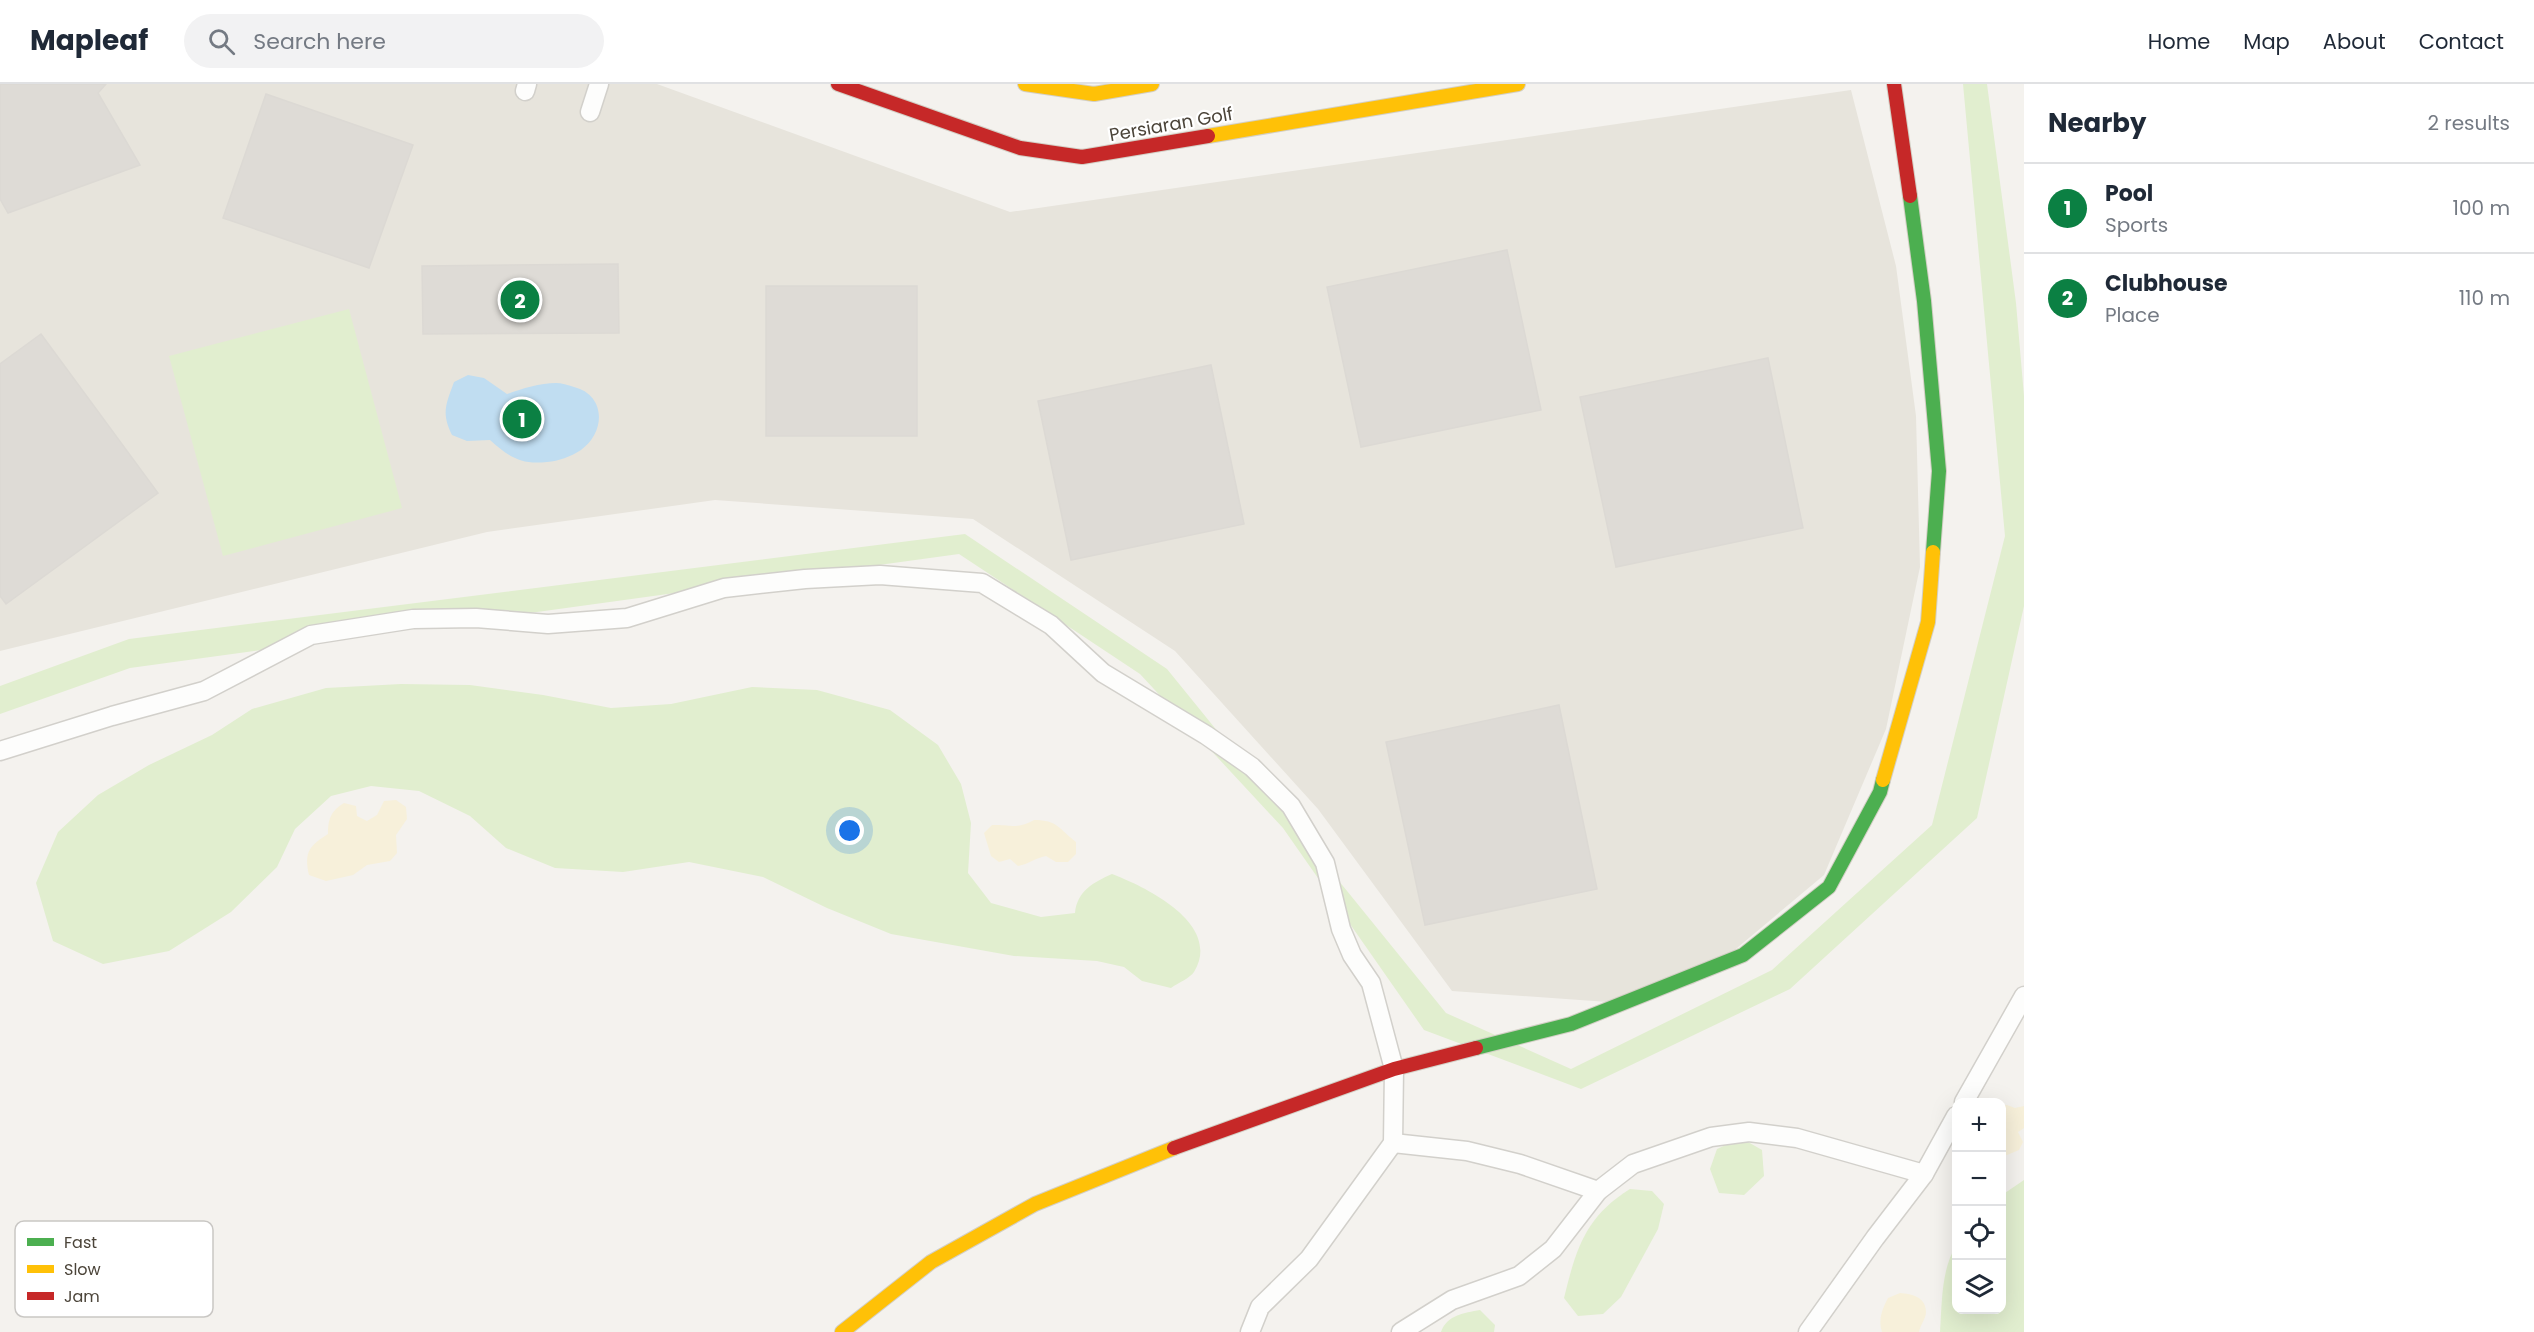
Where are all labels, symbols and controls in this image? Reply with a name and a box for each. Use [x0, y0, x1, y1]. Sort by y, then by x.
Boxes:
search box [184, 14, 604, 68]
text: Mapleaf [30, 21, 148, 60]
icon: search [205, 25, 238, 58]
text: Search here [253, 26, 386, 57]
text: Home [2148, 27, 2210, 56]
text: Map [2243, 27, 2290, 56]
text: About [2323, 27, 2386, 56]
text: Contact [2419, 27, 2504, 56]
street label: Persiaran Golf [1107, 101, 1235, 147]
text: Nearby [2048, 105, 2146, 141]
text: 2 results [2427, 109, 2510, 137]
text: Pool [2105, 178, 2153, 209]
text: 1 [2064, 194, 2071, 222]
text: 100 m [2453, 194, 2510, 222]
text: Sports [2105, 211, 2168, 239]
text: Clubhouse [2105, 268, 2228, 299]
pin: 2 [500, 278, 540, 322]
text: 2 [2062, 284, 2073, 312]
text: 110 m [2459, 284, 2510, 312]
text: Place [2105, 301, 2160, 329]
pin: 1 [502, 396, 542, 442]
your location [835, 816, 864, 845]
map controls [1952, 1098, 2006, 1314]
button: + [1952, 1098, 2006, 1152]
button: − [1952, 1152, 2006, 1206]
button: locate [1952, 1206, 2006, 1260]
legend [15, 1221, 213, 1317]
text: Fast [64, 1231, 97, 1254]
text: Slow [64, 1258, 101, 1281]
button: layers [1952, 1260, 2006, 1314]
text: Jam [64, 1285, 100, 1308]

